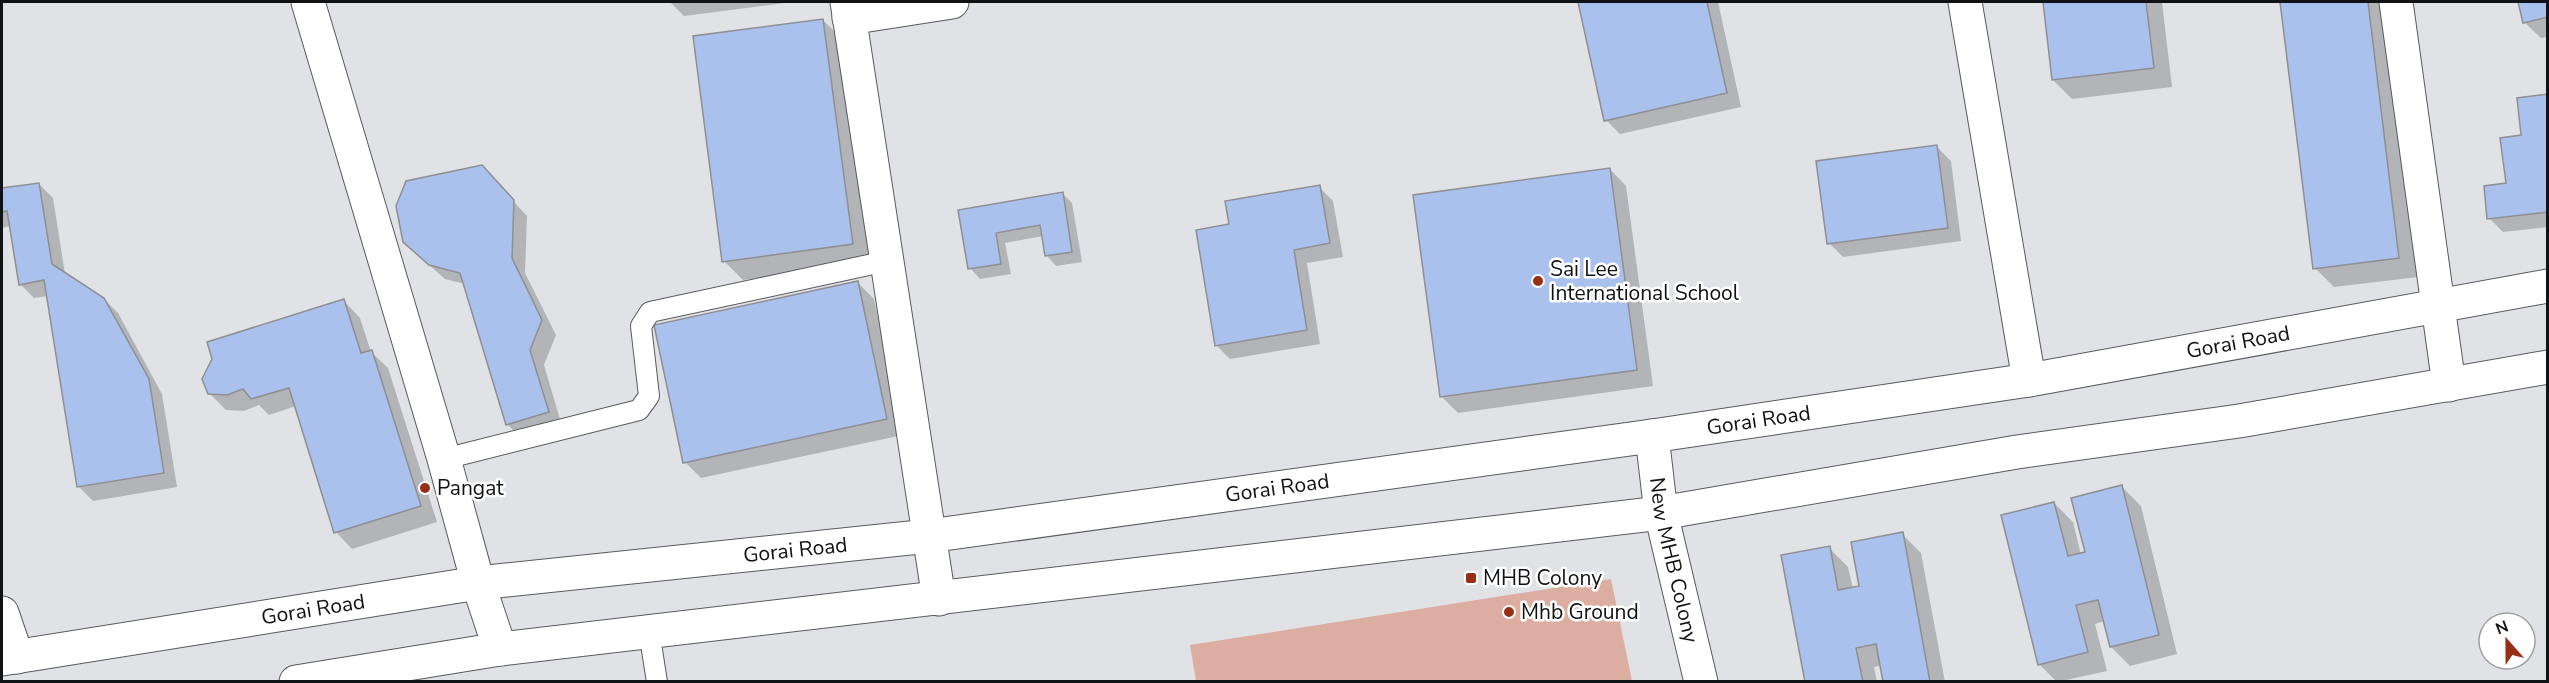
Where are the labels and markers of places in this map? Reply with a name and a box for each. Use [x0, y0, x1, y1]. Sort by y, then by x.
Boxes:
place label: Sai Lee International School [1550, 255, 1740, 307]
marker: Sai Lee International School [1531, 274, 1545, 288]
place label: Pangat [437, 474, 504, 502]
marker: Pangat [418, 481, 432, 495]
place label: MHB Colony [1483, 564, 1602, 592]
marker: MHB Colony [1464, 571, 1478, 585]
place label: Mhb Ground [1521, 598, 1639, 626]
marker: Mhb Ground [1502, 605, 1516, 619]

